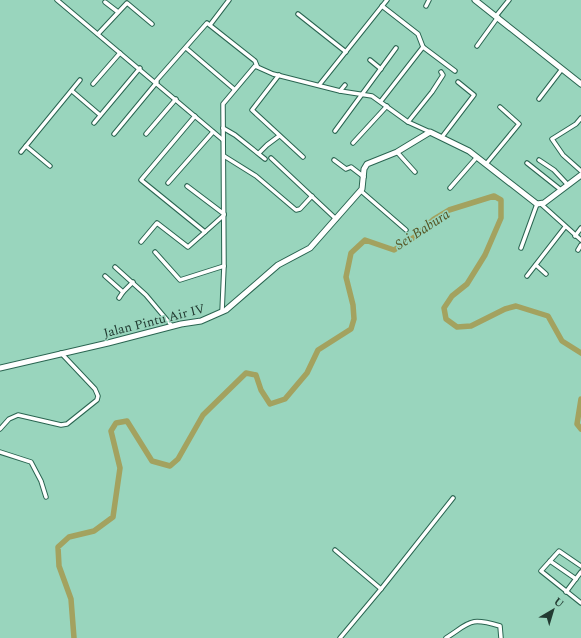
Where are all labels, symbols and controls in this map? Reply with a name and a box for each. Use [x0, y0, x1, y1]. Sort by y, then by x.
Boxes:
water label: Sei Babura [391, 204, 454, 255]
street label: Jalan Pintu Air IV [101, 299, 207, 343]
north arrow [533, 590, 573, 630]
text: U [550, 593, 568, 612]

